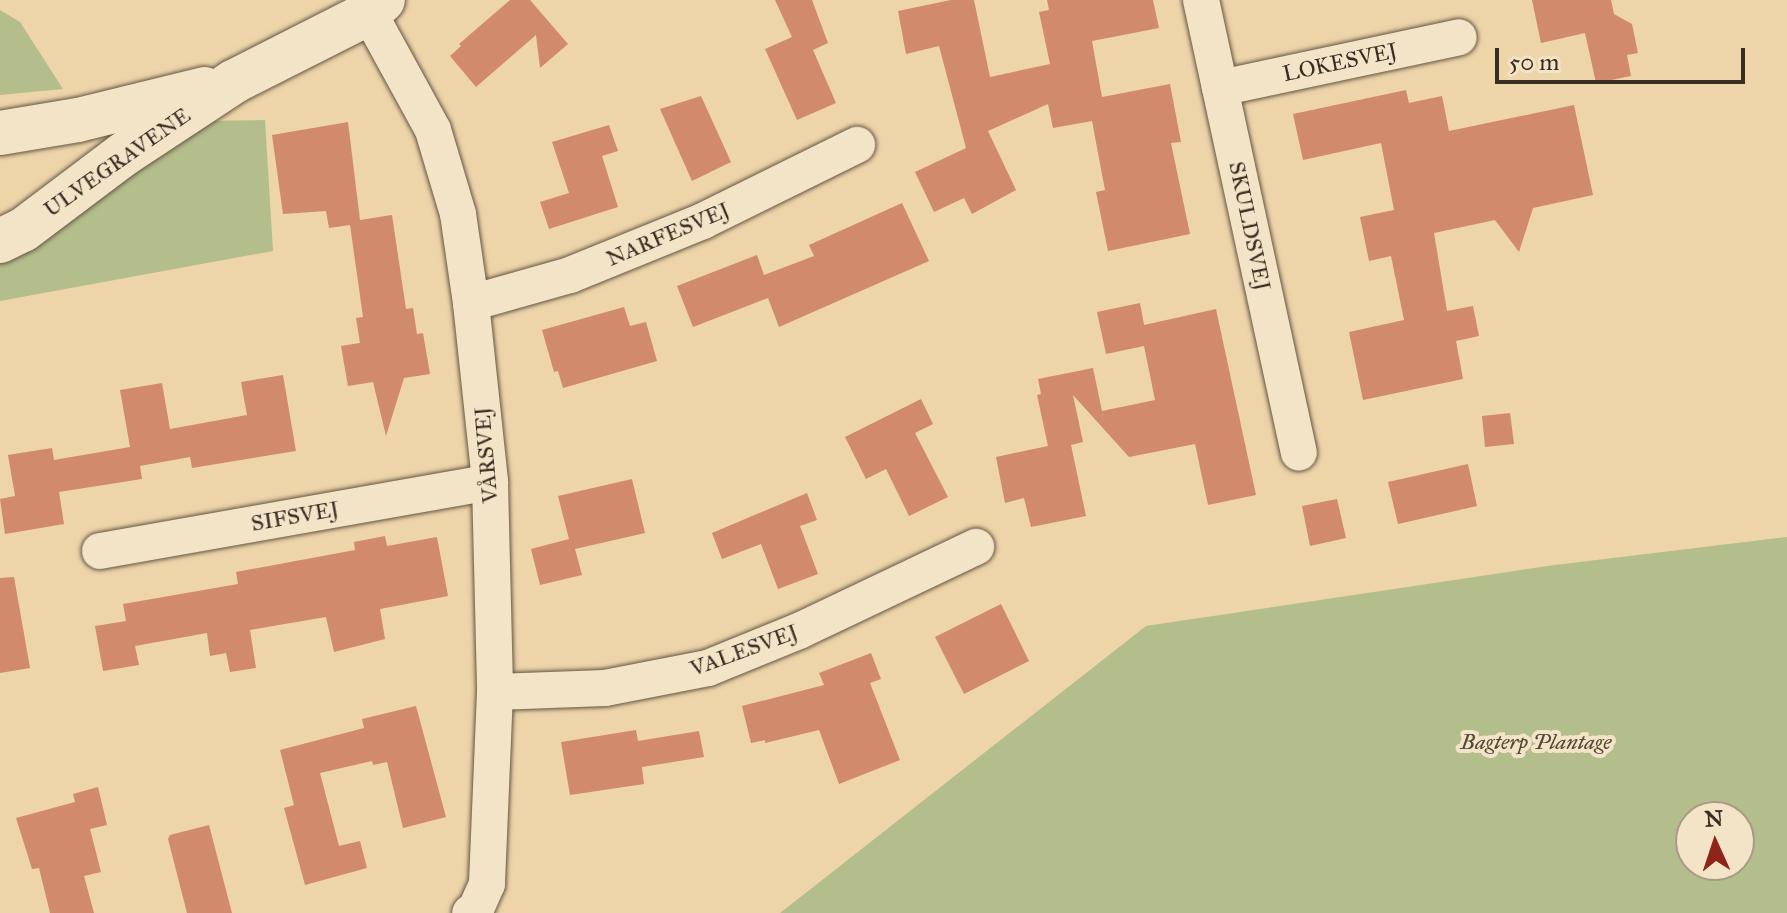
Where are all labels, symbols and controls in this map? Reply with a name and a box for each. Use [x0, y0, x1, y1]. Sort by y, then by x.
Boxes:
scale bar [1499, 32, 1749, 82]
street label: LOKESVEJ [1280, 37, 1400, 87]
text: 50 m [1509, 47, 1559, 77]
street label: ULVEGRAVENE [39, 102, 195, 222]
street label: SKULDSVEJ [1223, 159, 1277, 293]
street label: NARFESVEJ [602, 196, 734, 272]
street label: VÅRSVEJ [469, 406, 503, 504]
street label: SIFSVEJ [249, 495, 341, 537]
street label: VALESVEJ [686, 618, 802, 682]
park label: Bagterp Plantage [1461, 729, 1611, 755]
north arrow [1675, 801, 1755, 881]
text: N [1704, 805, 1724, 833]

